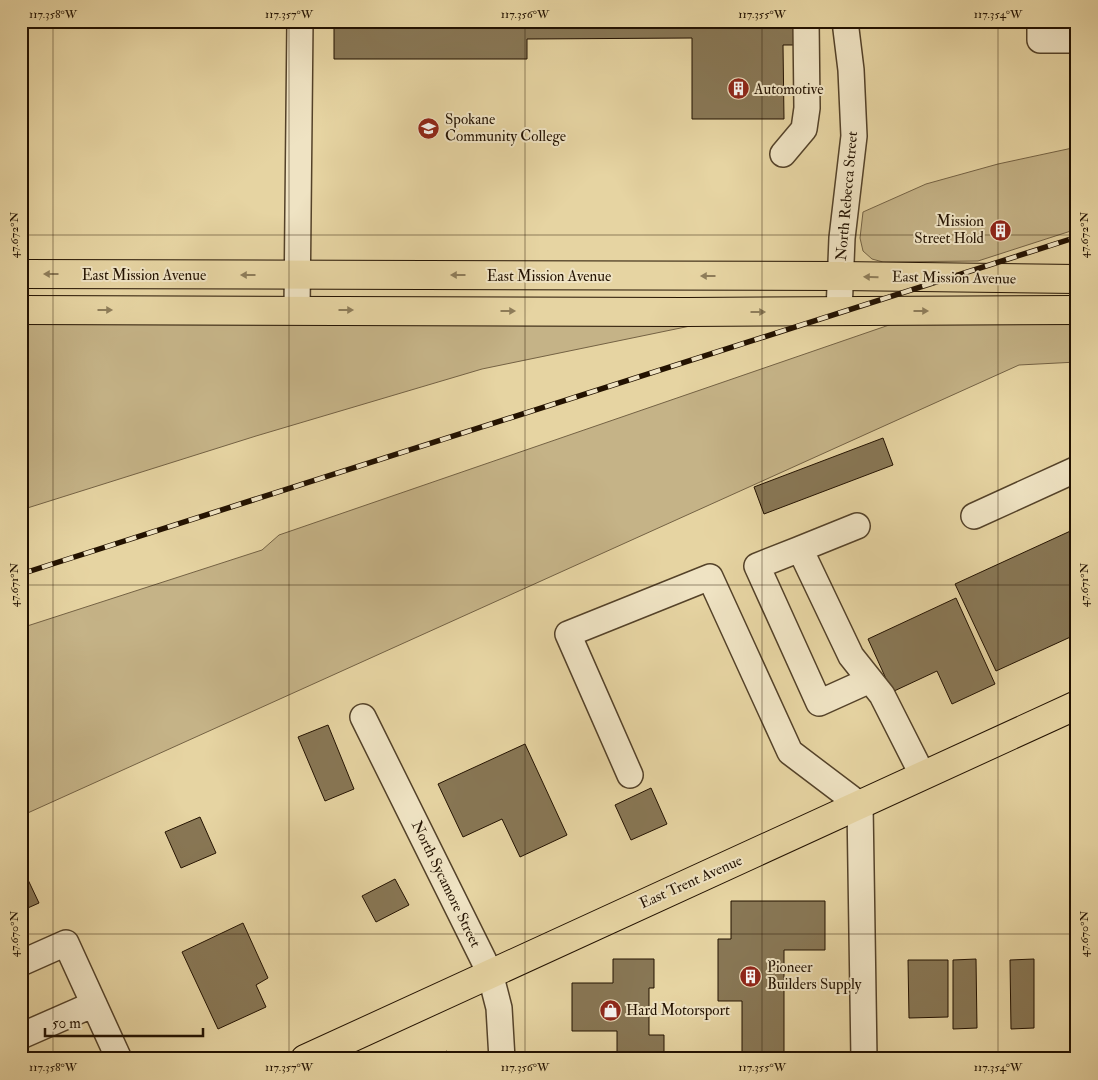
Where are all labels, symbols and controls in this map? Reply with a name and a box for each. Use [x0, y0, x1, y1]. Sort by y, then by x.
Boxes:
text: 117.358°W [29, 7, 78, 22]
text: 117.357°W [265, 7, 314, 22]
text: 117.356°W [501, 7, 550, 22]
text: 117.355°W [738, 7, 787, 22]
text: 117.354°W [974, 7, 1023, 22]
building icon: Automotive [726, 77, 750, 101]
place label: Automotive [753, 80, 823, 99]
place label: Spokane Community College [445, 110, 566, 146]
school or university icon: Spokane Community College [417, 116, 441, 140]
street label: North Rebecca Street [832, 130, 862, 262]
text: 47.672°N [7, 212, 22, 258]
place label: Mission Street Hold [914, 212, 985, 248]
text: 47.672°N [1077, 212, 1092, 258]
building icon: Mission Street Hold [988, 218, 1012, 242]
street label: East Mission Avenue [82, 266, 206, 285]
street label: East Mission Avenue [487, 267, 611, 286]
street label: East Mission Avenue [892, 267, 1016, 289]
one-way arrow [42, 270, 58, 278]
one-way arrow [240, 271, 256, 279]
one-way arrow [450, 271, 466, 279]
one-way arrow [700, 272, 716, 280]
one-way arrow [862, 273, 878, 281]
one-way arrow [97, 306, 113, 314]
one-way arrow [338, 306, 354, 314]
one-way arrow [500, 307, 516, 315]
one-way arrow [913, 307, 929, 315]
one-way arrow [750, 308, 766, 316]
text: 47.671°N [7, 562, 22, 607]
text: 47.671°N [1077, 562, 1092, 607]
street label: North Sycamore Street [407, 818, 485, 951]
street label: East Trent Avenue [637, 851, 745, 913]
text: 47.670°N [7, 911, 22, 957]
text: 47.670°N [1077, 911, 1092, 957]
place label: Pioneer Builders Supply [767, 958, 862, 995]
building icon: Pioneer Builders Supply [739, 964, 763, 988]
shop icon: Hard Motorsport [598, 998, 622, 1022]
place label: Hard Motorsport [626, 1001, 730, 1021]
scale bar [45, 1005, 202, 1037]
text: 50 m [52, 1014, 81, 1033]
text: 117.358°W [29, 1060, 78, 1075]
text: 117.357°W [265, 1060, 314, 1075]
text: 117.356°W [501, 1060, 550, 1075]
text: 117.355°W [738, 1060, 787, 1075]
text: 117.354°W [974, 1060, 1023, 1075]

